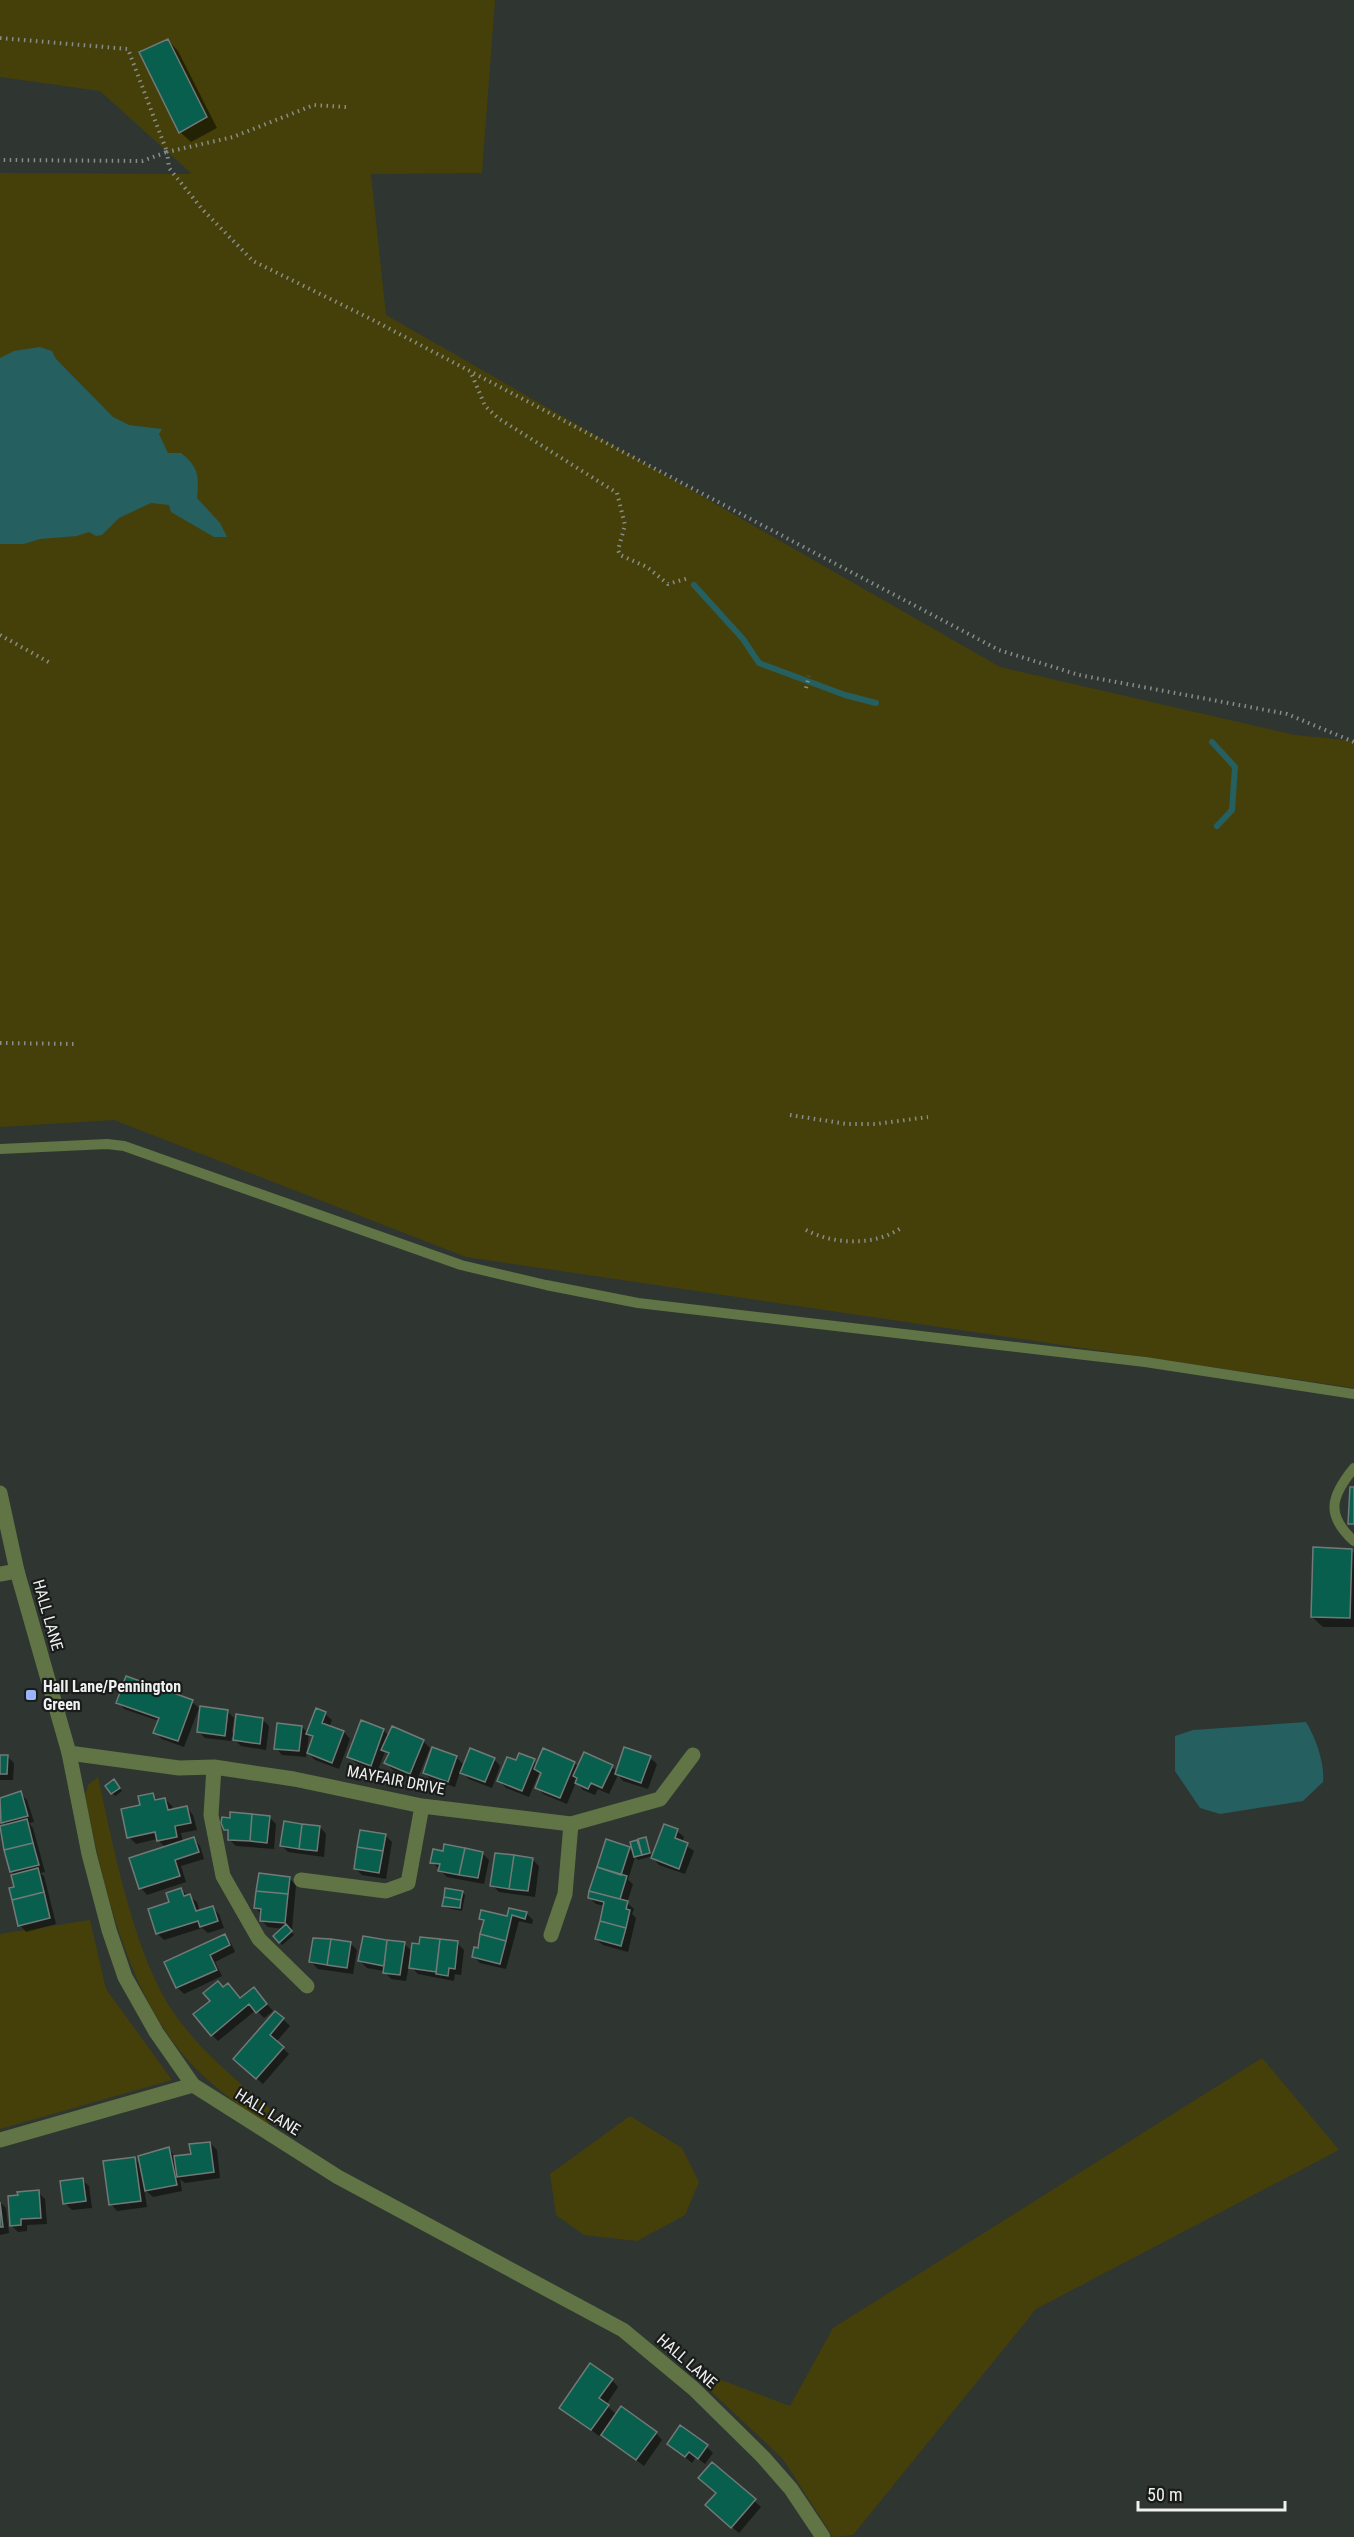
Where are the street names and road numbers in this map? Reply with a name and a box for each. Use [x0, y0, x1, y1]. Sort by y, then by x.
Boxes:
street label: HALL LANE [29, 1577, 67, 1653]
street label: MAYFAIR DRIVE [345, 1761, 447, 1799]
street label: HALL LANE [232, 2085, 304, 2139]
street label: HALL LANE [653, 2330, 721, 2392]

